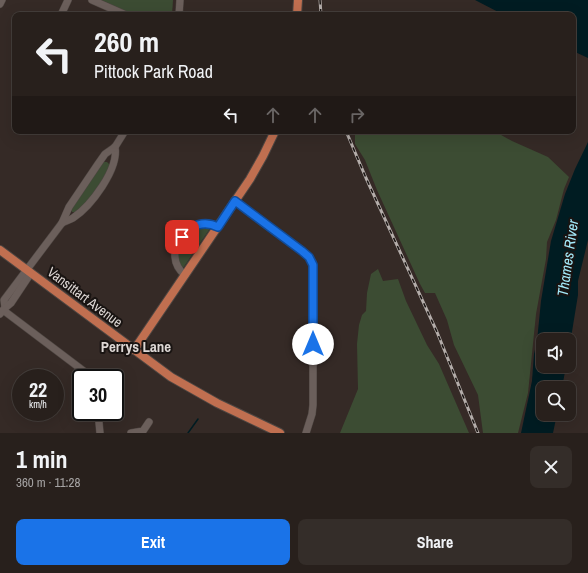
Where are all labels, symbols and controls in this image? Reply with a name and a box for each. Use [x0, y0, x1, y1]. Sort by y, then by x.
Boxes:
text: 260 m [94, 23, 159, 61]
icon: left [28, 28, 80, 80]
text: Pittock Park Road [94, 59, 213, 84]
icon: left [220, 104, 242, 126]
icon: ahead [262, 104, 284, 126]
icon: ahead [304, 104, 326, 126]
icon: right [346, 104, 368, 126]
water label: Thames River [552, 217, 583, 298]
pin [165, 220, 199, 254]
icon: arrive [171, 226, 193, 248]
street label: Vansittart Avenue [44, 263, 126, 331]
position arrow [292, 323, 334, 365]
map controls [536, 333, 576, 421]
button: sound [536, 333, 576, 373]
district label: Perrys Lane [101, 336, 171, 357]
speed limit sign: 30 [72, 369, 124, 421]
text: 22 [29, 376, 47, 403]
button: search [536, 381, 576, 421]
text: km/h [29, 398, 47, 411]
text: 1 min [16, 443, 67, 475]
button: close [530, 446, 572, 488]
text: 360 m · 11:28 [16, 474, 80, 491]
button: Exit [16, 519, 290, 565]
button: Share [298, 519, 572, 565]

